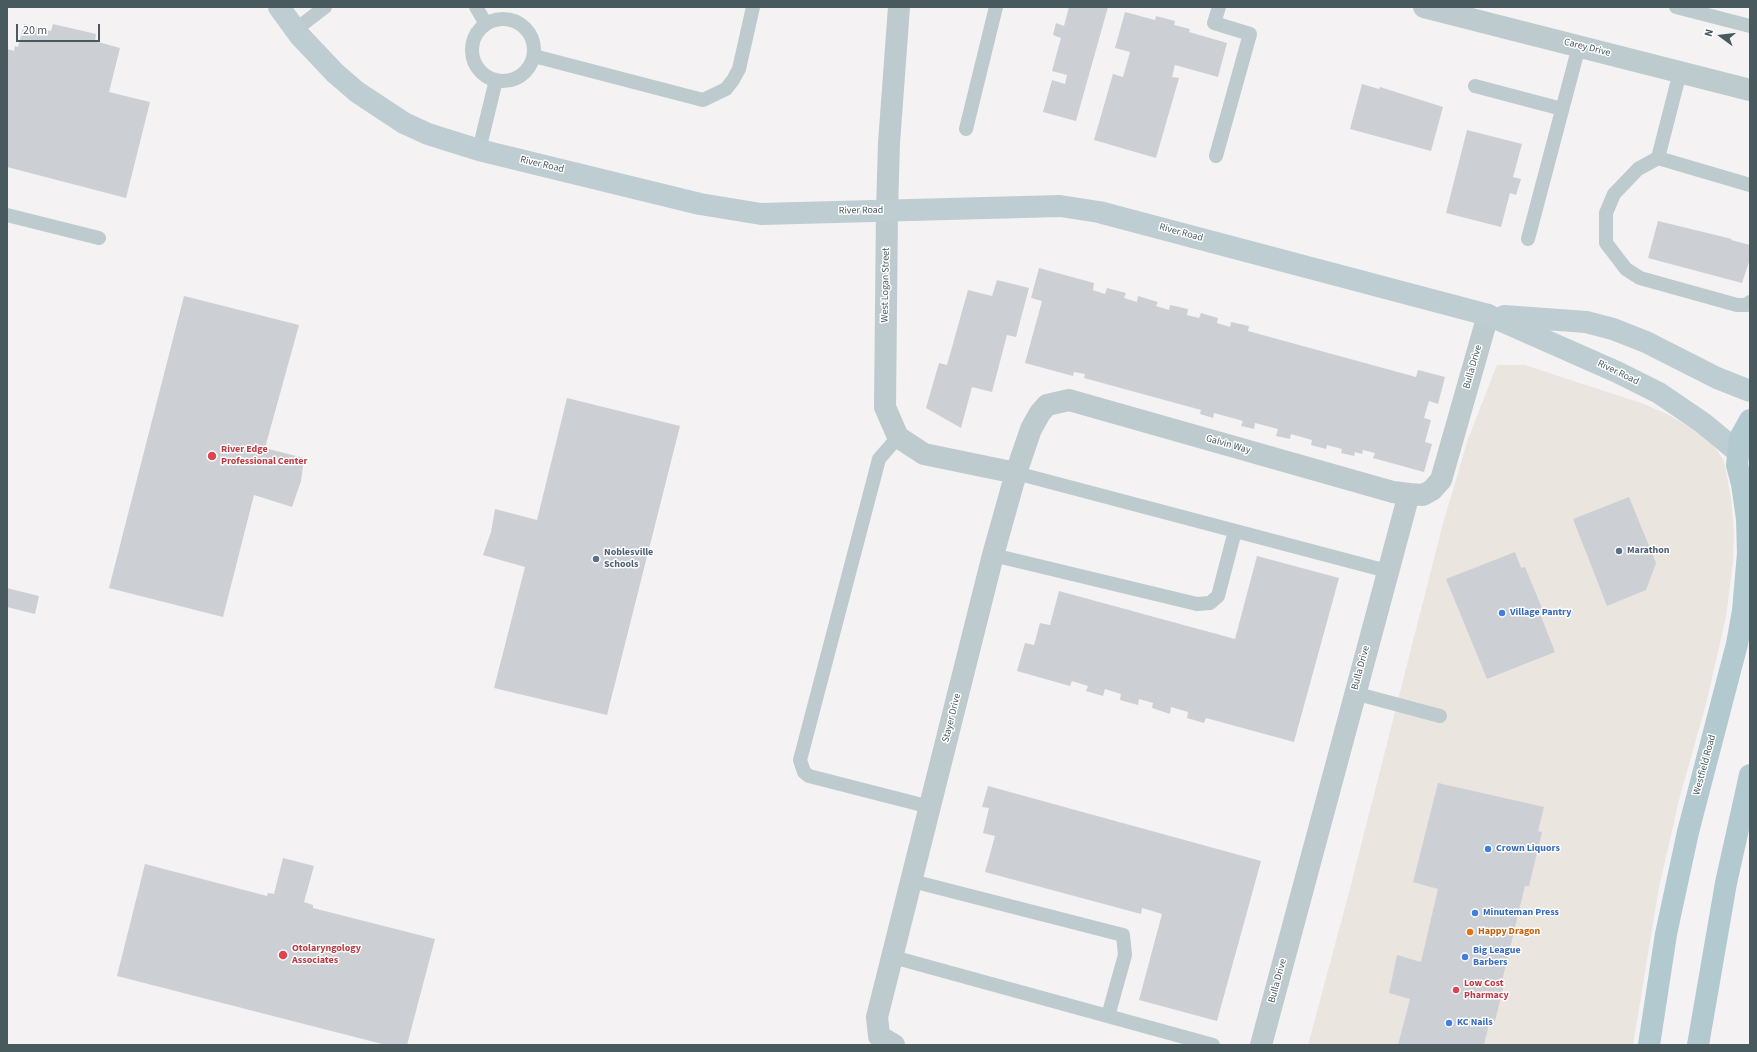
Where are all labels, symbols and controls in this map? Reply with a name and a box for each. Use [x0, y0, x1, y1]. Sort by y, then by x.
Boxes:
scale bar [18, 16, 102, 42]
north arrow [1701, 16, 1741, 56]
text: 20 m [23, 22, 47, 39]
text: N [1701, 27, 1717, 38]
street label: Carey Drive [1563, 36, 1611, 60]
street label: River Road [519, 154, 565, 176]
street label: River Road [839, 205, 883, 217]
street label: River Road [1158, 221, 1204, 245]
street label: West Logan Street [879, 248, 893, 322]
street label: Bulla Drive [1461, 344, 1485, 390]
street label: River Road [1595, 358, 1641, 388]
street label: Galvin Way [1204, 433, 1252, 457]
place label: River Edge Professional Center [221, 444, 307, 468]
marker: River Edge Professional Center [206, 450, 218, 462]
place label: Marathon [1627, 545, 1669, 557]
marker: Marathon [1614, 546, 1624, 556]
place label: Noblesville Schools [604, 547, 653, 570]
marker: Noblesville Schools [591, 554, 601, 564]
place label: Village Pantry [1510, 607, 1571, 619]
marker: Village Pantry [1497, 608, 1507, 618]
street label: Bulla Drive [1349, 645, 1373, 691]
street label: Stayer Drive [940, 692, 964, 744]
street label: Westfield Road [1691, 733, 1719, 797]
place label: Crown Liquors [1496, 843, 1560, 855]
marker: Crown Liquors [1483, 844, 1493, 854]
place label: Minuteman Press [1483, 907, 1559, 919]
marker: Minuteman Press [1470, 908, 1480, 918]
place label: Happy Dragon [1478, 926, 1540, 938]
marker: Happy Dragon [1465, 927, 1475, 937]
place label: Otolaryngology Associates [292, 943, 361, 966]
place label: Big League Barbers [1473, 945, 1521, 968]
marker: Otolaryngology Associates [277, 949, 289, 961]
marker: Big League Barbers [1460, 952, 1470, 962]
street label: Bulla Drive [1266, 958, 1290, 1004]
place label: Low Cost Pharmacy [1464, 978, 1509, 1002]
marker: Low Cost Pharmacy [1451, 985, 1461, 995]
place label: KC Nails [1457, 1017, 1493, 1029]
marker: KC Nails [1444, 1018, 1454, 1028]

